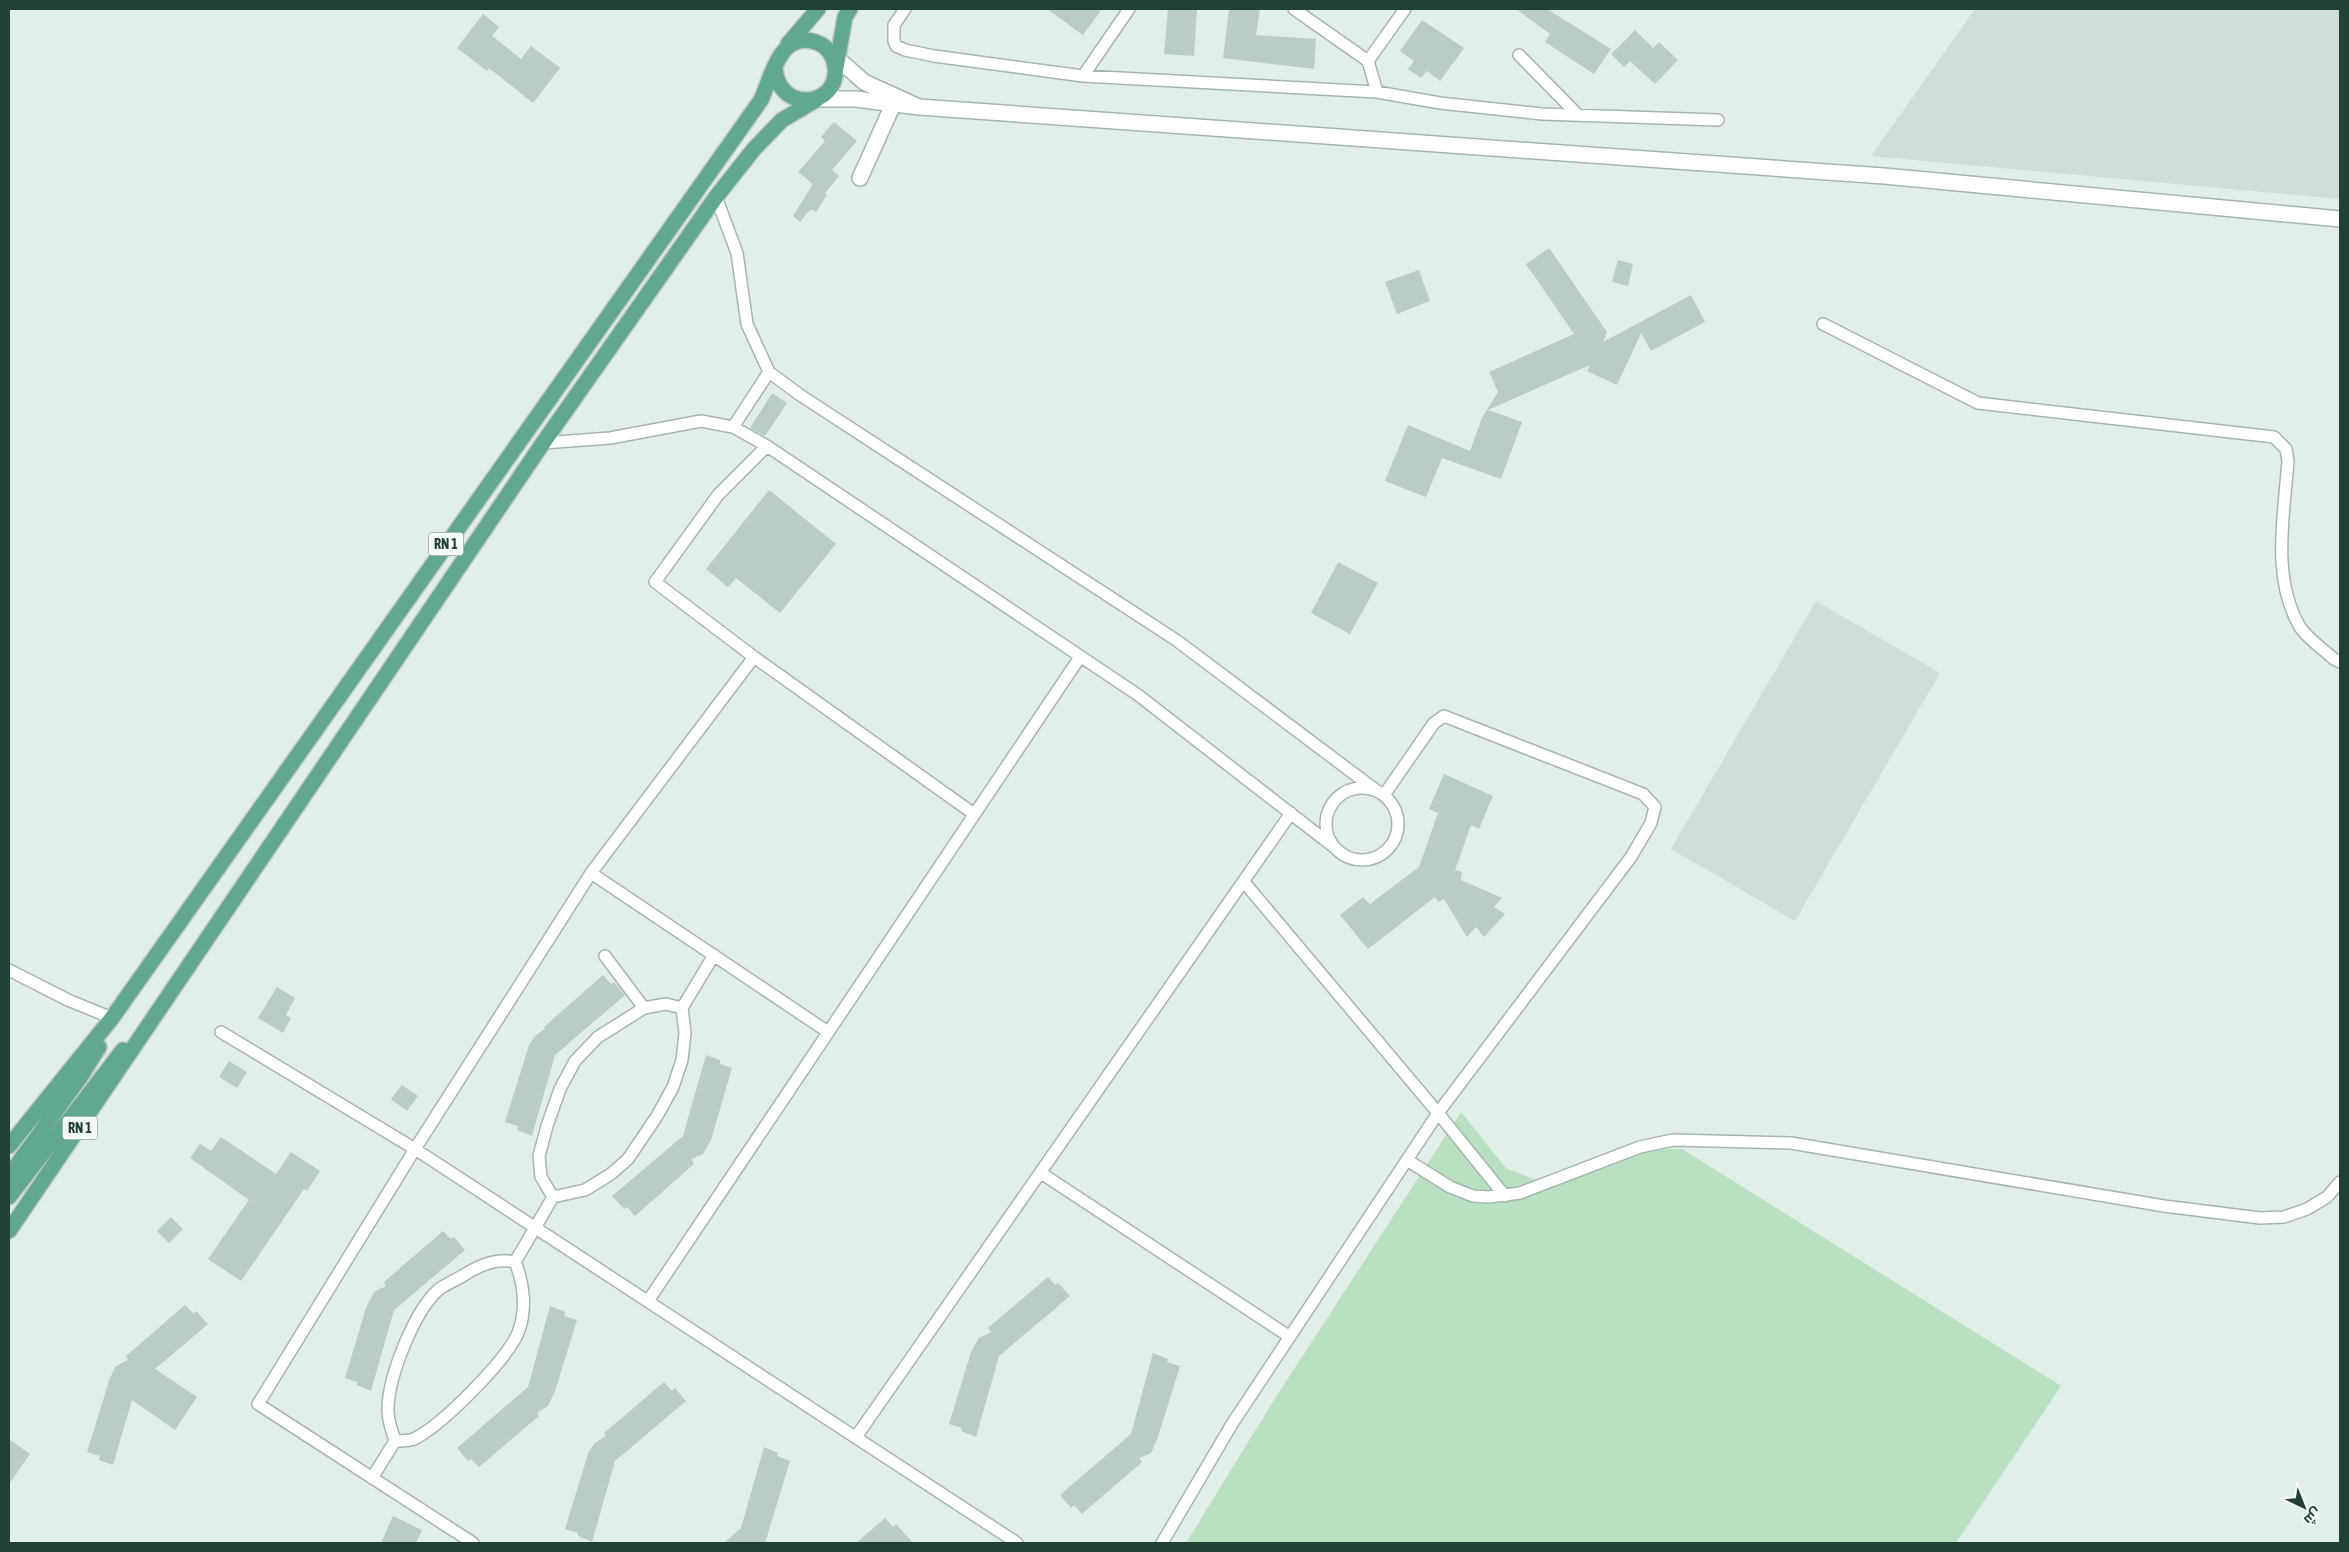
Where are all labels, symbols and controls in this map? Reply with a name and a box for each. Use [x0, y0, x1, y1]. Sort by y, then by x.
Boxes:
road number: RN 1 [428, 532, 464, 556]
road number: RN 1 [62, 1116, 98, 1140]
north arrow [2279, 1482, 2329, 1532]
text: ش [2300, 1504, 2325, 1529]

